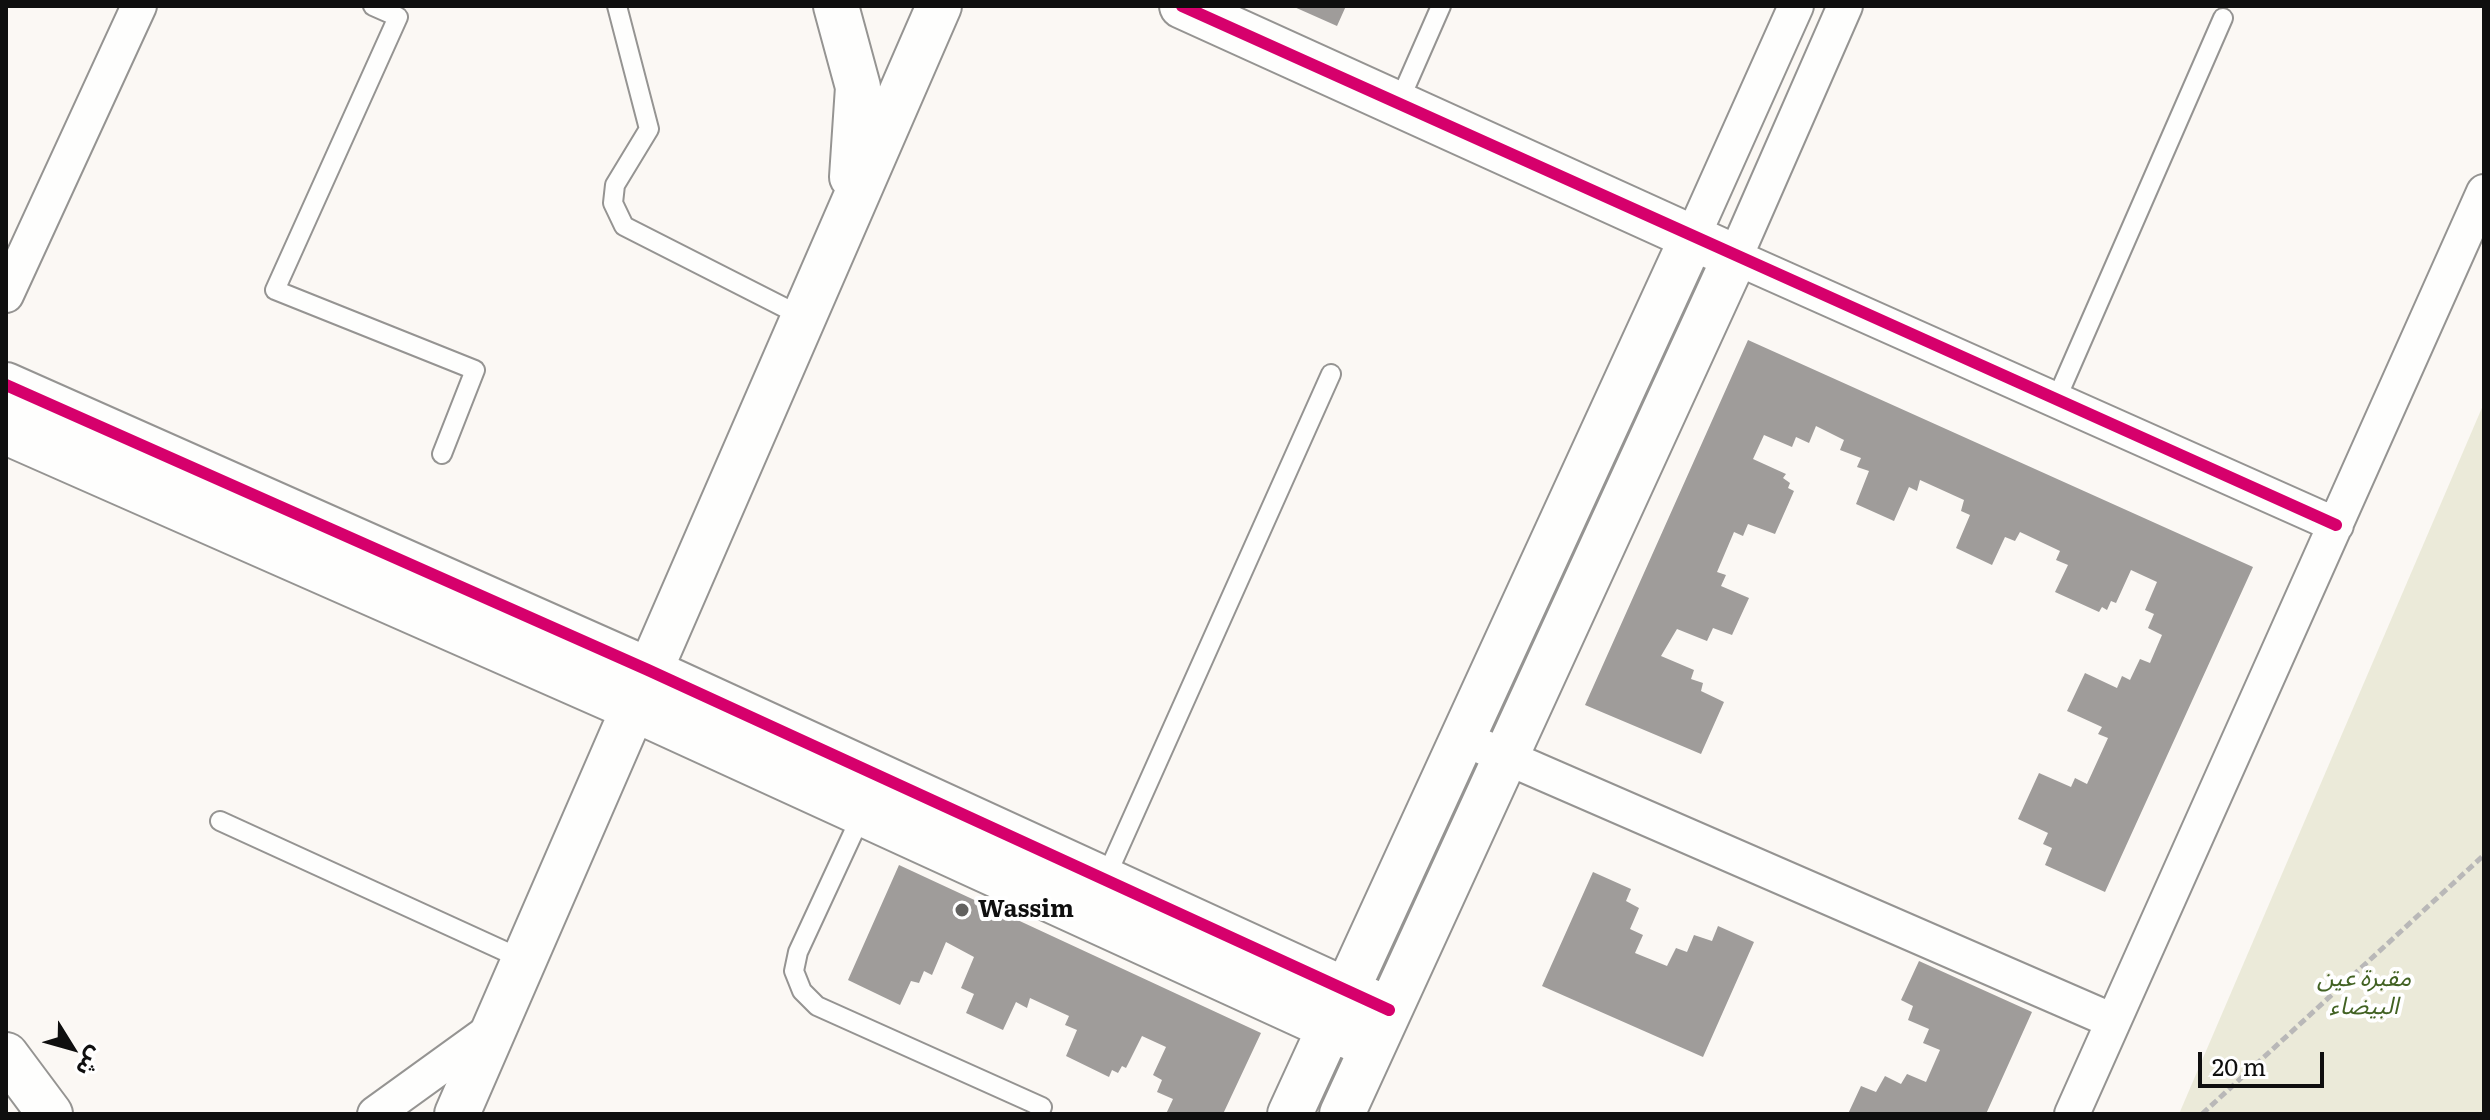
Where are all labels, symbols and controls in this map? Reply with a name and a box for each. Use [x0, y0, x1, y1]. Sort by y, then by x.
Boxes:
place label: Wassim [978, 896, 1074, 924]
marker: Wassim [953, 901, 971, 919]
park label: مقبرة عين البيضاء [2317, 965, 2411, 1021]
north arrow [32, 1008, 112, 1088]
scale bar [2202, 1036, 2328, 1086]
text: ش [69, 1041, 114, 1085]
text: 20 m [2212, 1048, 2266, 1083]

